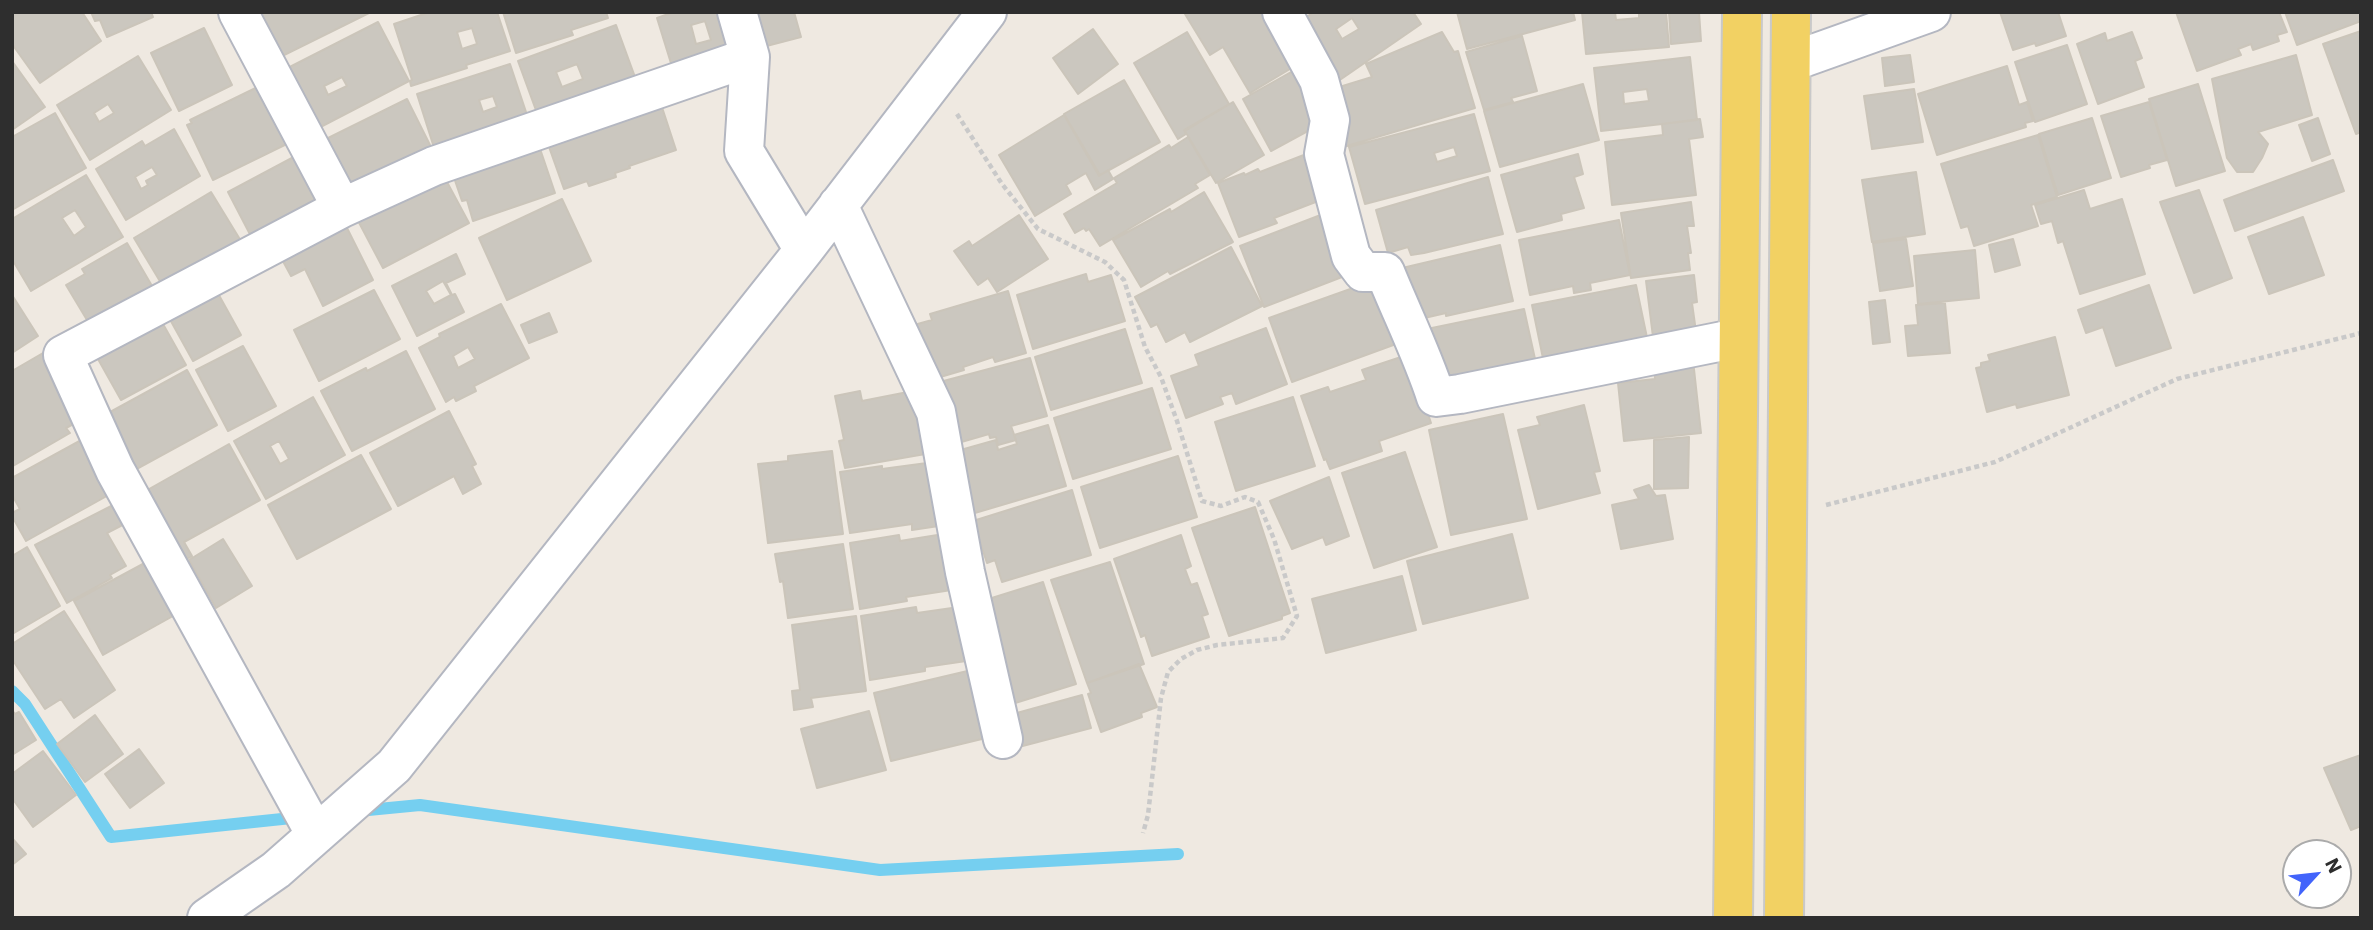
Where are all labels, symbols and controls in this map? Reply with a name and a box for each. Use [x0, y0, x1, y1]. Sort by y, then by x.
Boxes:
north arrow [2282, 839, 2352, 909]
text: N [2320, 854, 2348, 877]

